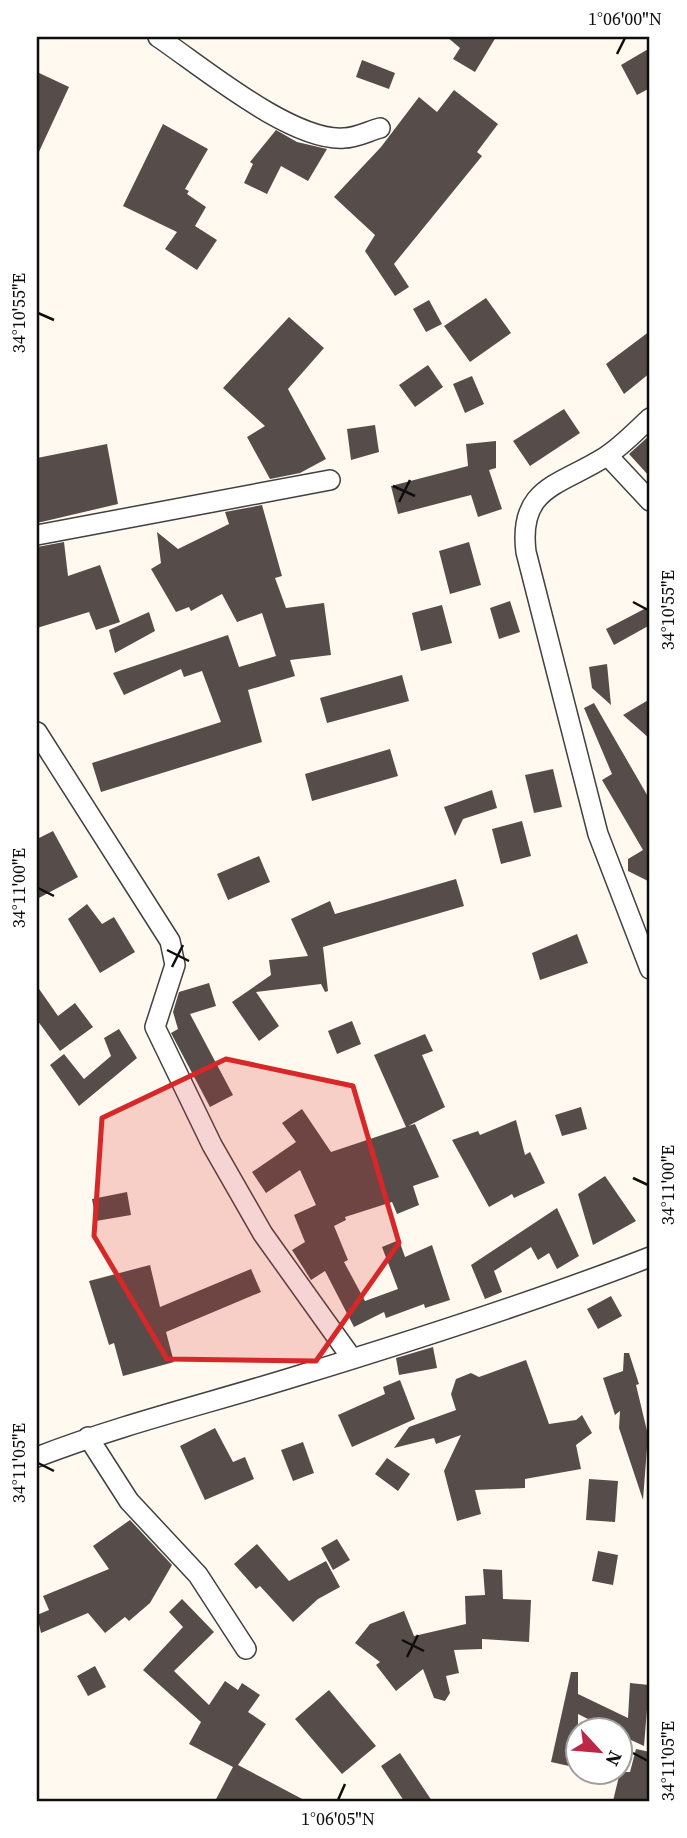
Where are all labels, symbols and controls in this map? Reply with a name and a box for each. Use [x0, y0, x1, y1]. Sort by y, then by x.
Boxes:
text: 1°06'00"N [588, 6, 662, 31]
text: 34°10'55"E [6, 273, 31, 353]
text: 34°10'55"E [655, 570, 680, 650]
text: 34°11'00"E [6, 848, 31, 928]
text: 34°11'00"E [655, 1145, 680, 1225]
text: 34°11'05"E [6, 1423, 31, 1503]
north arrow [564, 1716, 634, 1786]
text: 34°11'05"E [655, 1721, 680, 1801]
text: N [599, 1747, 629, 1771]
text: 1°06'05"N [301, 1806, 375, 1831]

